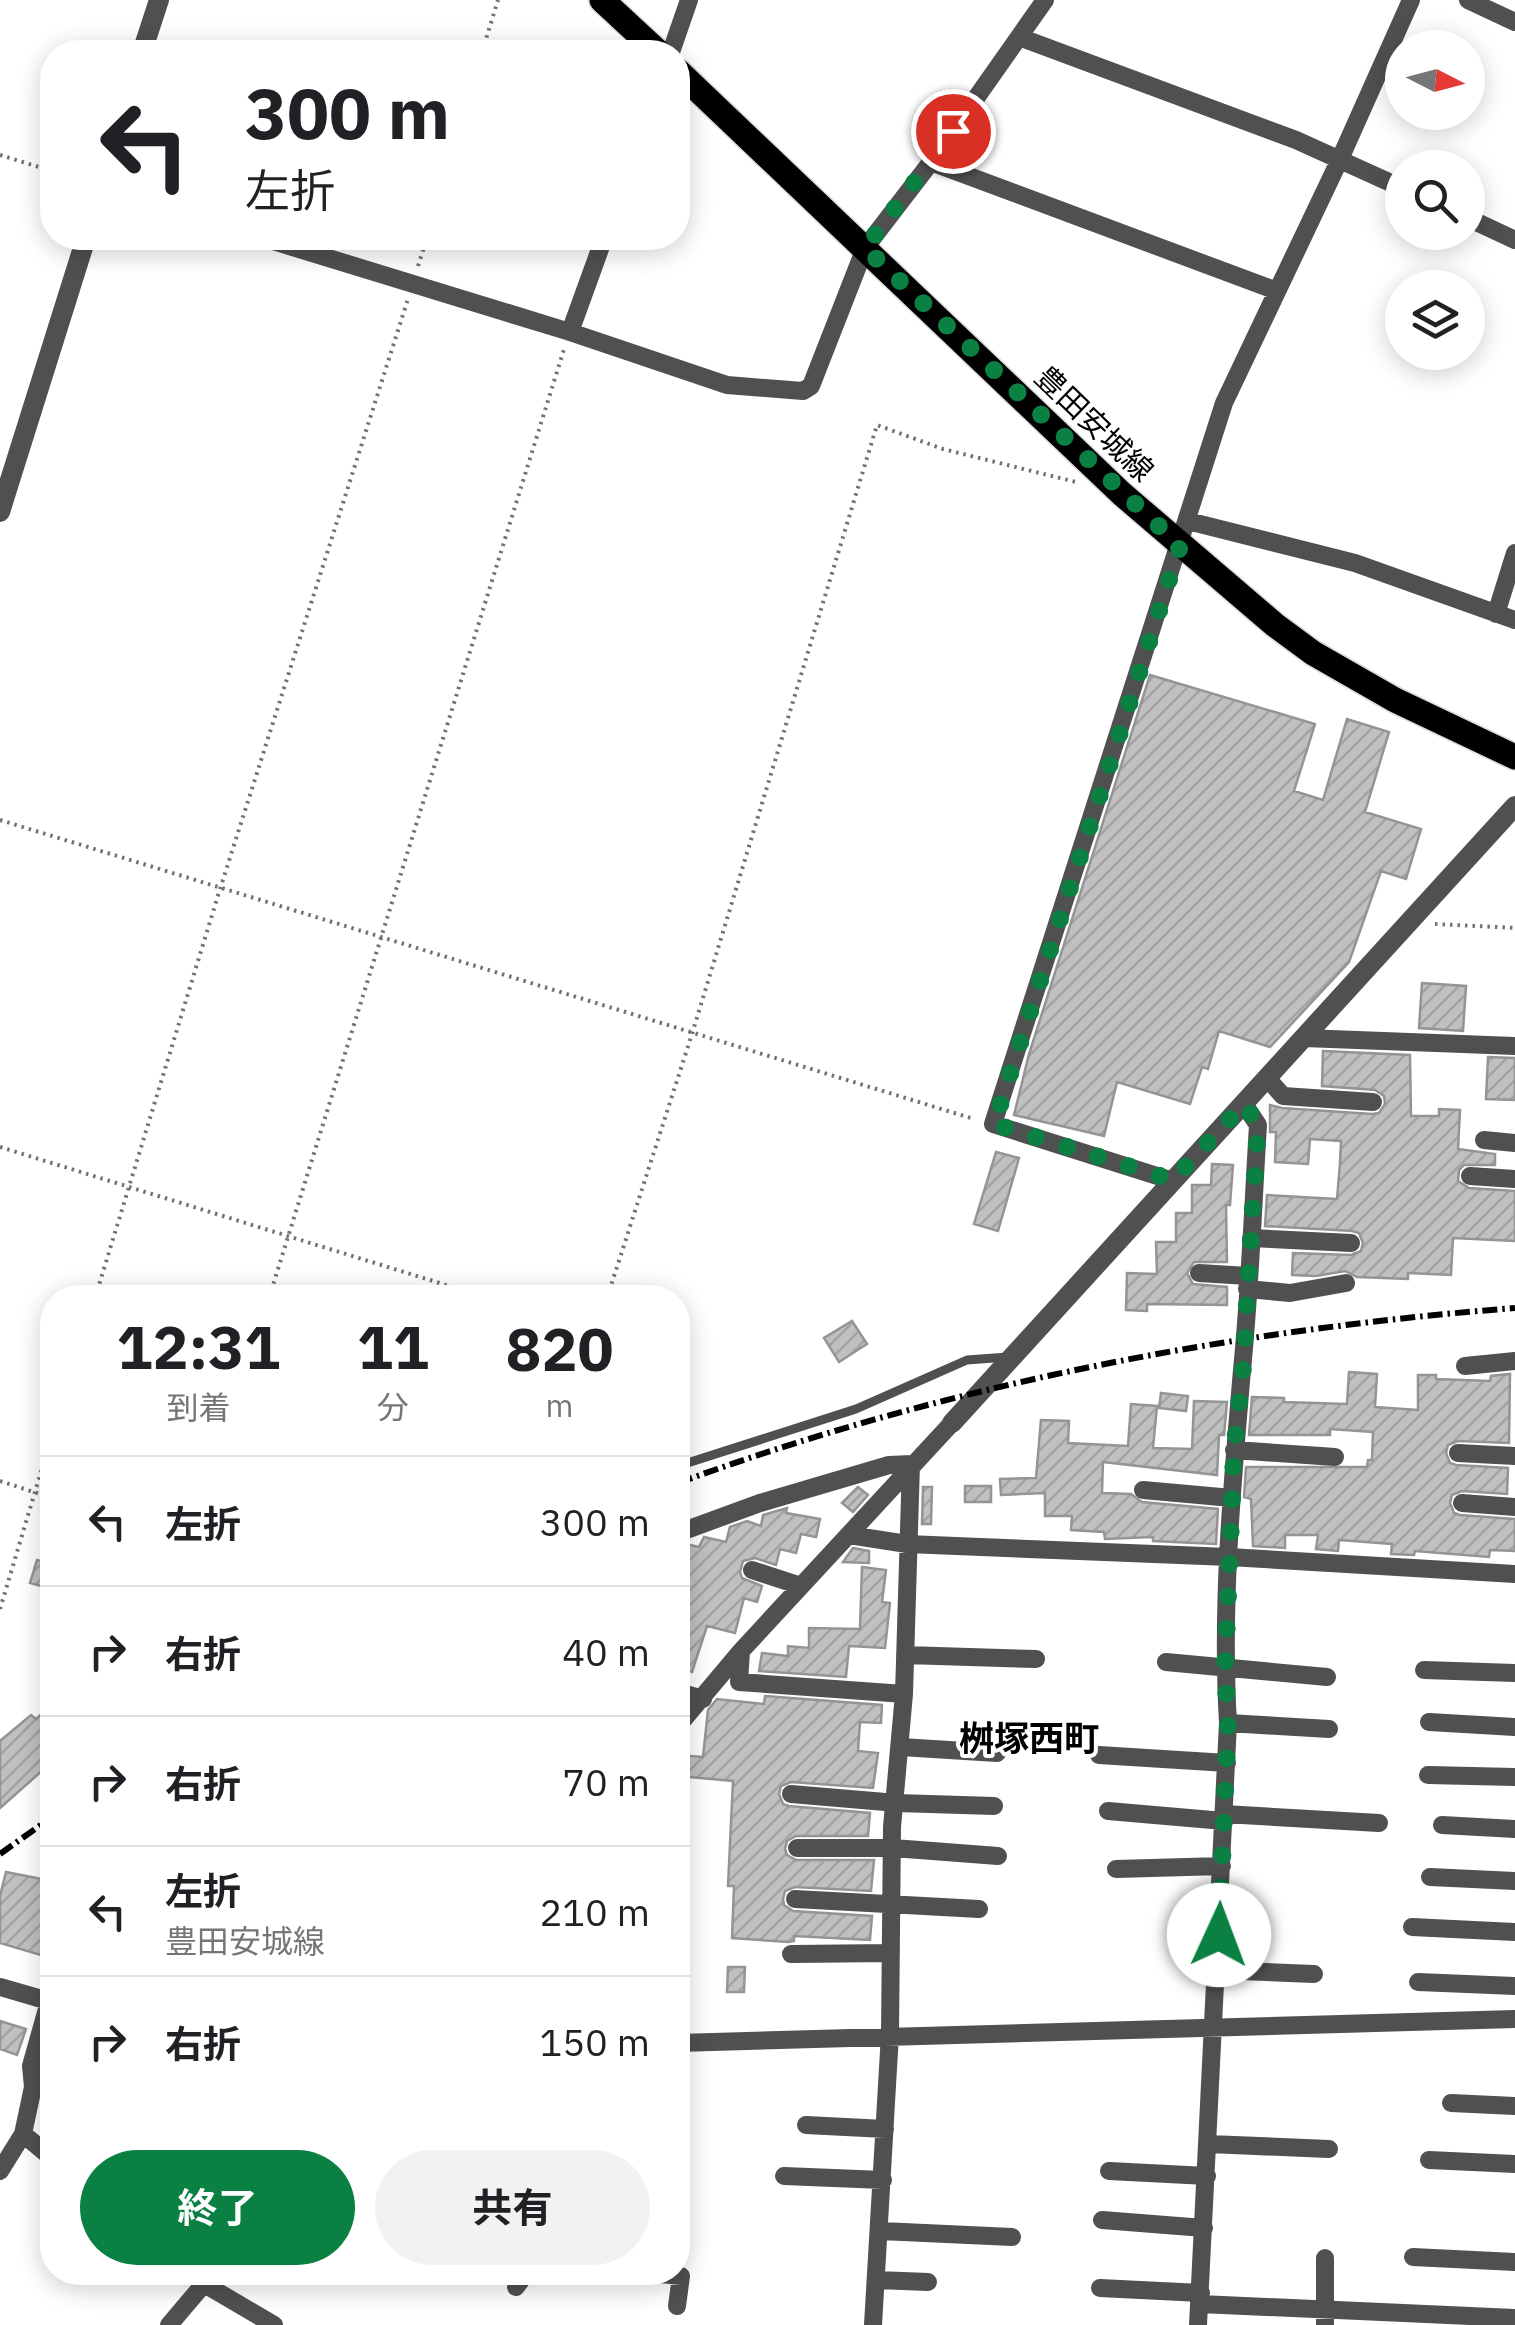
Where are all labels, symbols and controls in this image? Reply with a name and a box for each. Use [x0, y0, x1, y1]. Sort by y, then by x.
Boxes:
north arrow [1385, 30, 1485, 130]
map controls [1385, 30, 1485, 370]
text: 300 m [245, 67, 450, 158]
icon: left [80, 80, 210, 210]
pin [911, 89, 996, 174]
icon: arrive [926, 104, 981, 159]
button: search [1385, 150, 1485, 250]
text: 左折 [245, 161, 335, 219]
button: layers [1385, 270, 1485, 370]
street label: 豊田安城線 [1028, 357, 1162, 489]
text: 12:31 [117, 1307, 280, 1386]
text: 11 [357, 1307, 429, 1386]
text: 820 [505, 1309, 613, 1388]
text: m [545, 1384, 573, 1426]
text: 到着 [166, 1386, 230, 1428]
text: 分 [377, 1386, 409, 1428]
icon: left [80, 1494, 135, 1549]
text: 300 m [539, 1497, 650, 1546]
text: 左折 [165, 1499, 241, 1548]
icon: right [80, 1624, 135, 1679]
text: 40 m [562, 1627, 650, 1676]
text: 右折 [165, 1629, 241, 1678]
district label: 桝塚西町 [959, 1715, 1099, 1761]
icon: right [80, 1754, 135, 1809]
text: 70 m [562, 1757, 650, 1806]
text: 右折 [165, 1759, 241, 1808]
text: 左折 [165, 1866, 241, 1915]
position arrow [1167, 1883, 1271, 1987]
icon: left [80, 1884, 135, 1939]
text: 210 m [539, 1887, 650, 1936]
text: 豊田安城線 [165, 1920, 325, 1962]
icon: right [80, 2014, 135, 2069]
text: 150 m [539, 2017, 650, 2066]
text: 右折 [165, 2019, 241, 2068]
button: 終了 [80, 2150, 355, 2265]
button: 共有 [375, 2150, 650, 2265]

